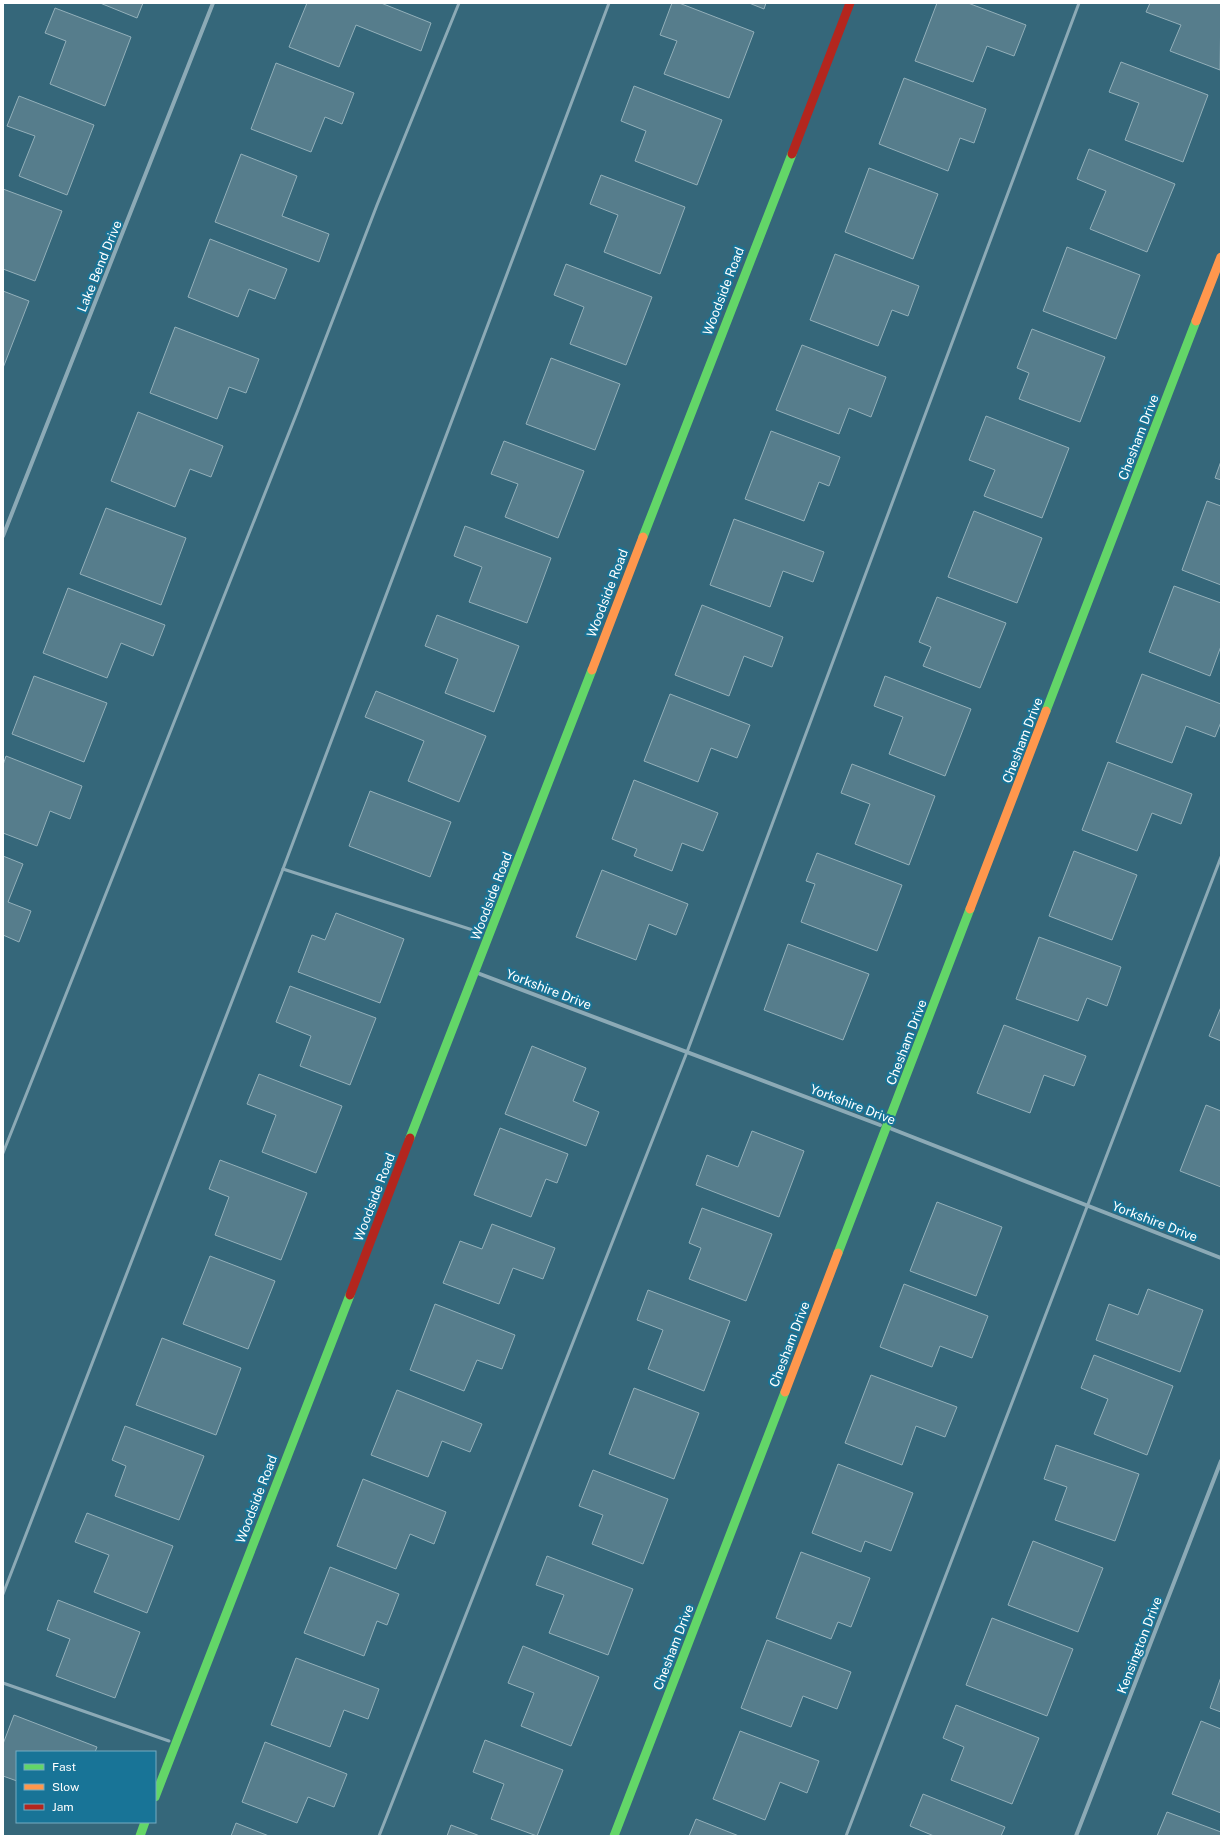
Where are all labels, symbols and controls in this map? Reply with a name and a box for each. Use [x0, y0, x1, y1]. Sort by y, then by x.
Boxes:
street label: Lake Bend Drive [74, 218, 125, 314]
street label: Woodside Road [700, 245, 747, 337]
street label: Chesham Drive [1115, 392, 1162, 482]
street label: Woodside Road [584, 547, 631, 639]
street label: Chesham Drive [999, 695, 1046, 785]
street label: Woodside Road [468, 850, 515, 942]
street label: Yorkshire Drive [504, 966, 594, 1013]
street label: Chesham Drive [883, 997, 930, 1087]
street label: Yorkshire Drive [808, 1081, 898, 1128]
street label: Woodside Road [351, 1151, 398, 1243]
street label: Yorkshire Drive [1110, 1198, 1200, 1245]
street label: Chesham Drive [766, 1299, 813, 1389]
street label: Woodside Road [233, 1453, 280, 1545]
street label: Kensington Drive [1114, 1594, 1165, 1696]
street label: Chesham Drive [650, 1602, 697, 1692]
legend [16, 1751, 156, 1823]
text: Fast [52, 1760, 77, 1774]
text: Slow [52, 1780, 80, 1794]
text: Jam [52, 1800, 74, 1814]

